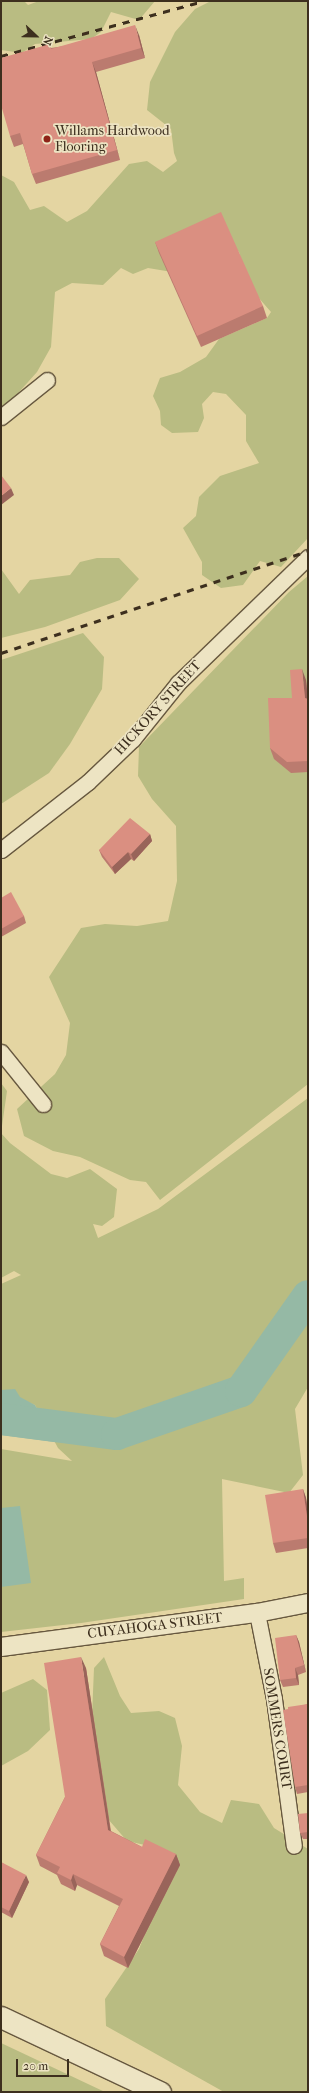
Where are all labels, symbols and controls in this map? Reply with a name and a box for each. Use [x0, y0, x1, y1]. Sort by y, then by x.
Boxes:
north arrow [16, 16, 56, 56]
text: N [40, 34, 55, 47]
place label: Willams Hardwood Flooring [55, 123, 170, 156]
marker: Willams Hardwood Flooring [42, 134, 52, 144]
street label: HICKORY STREET [111, 657, 205, 759]
street label: CUYAHOGA STREET [87, 1609, 223, 1643]
street label: SOMMERS COURT [259, 1667, 295, 1791]
scale bar [18, 2051, 71, 2077]
text: 20 m [23, 2059, 48, 2073]

